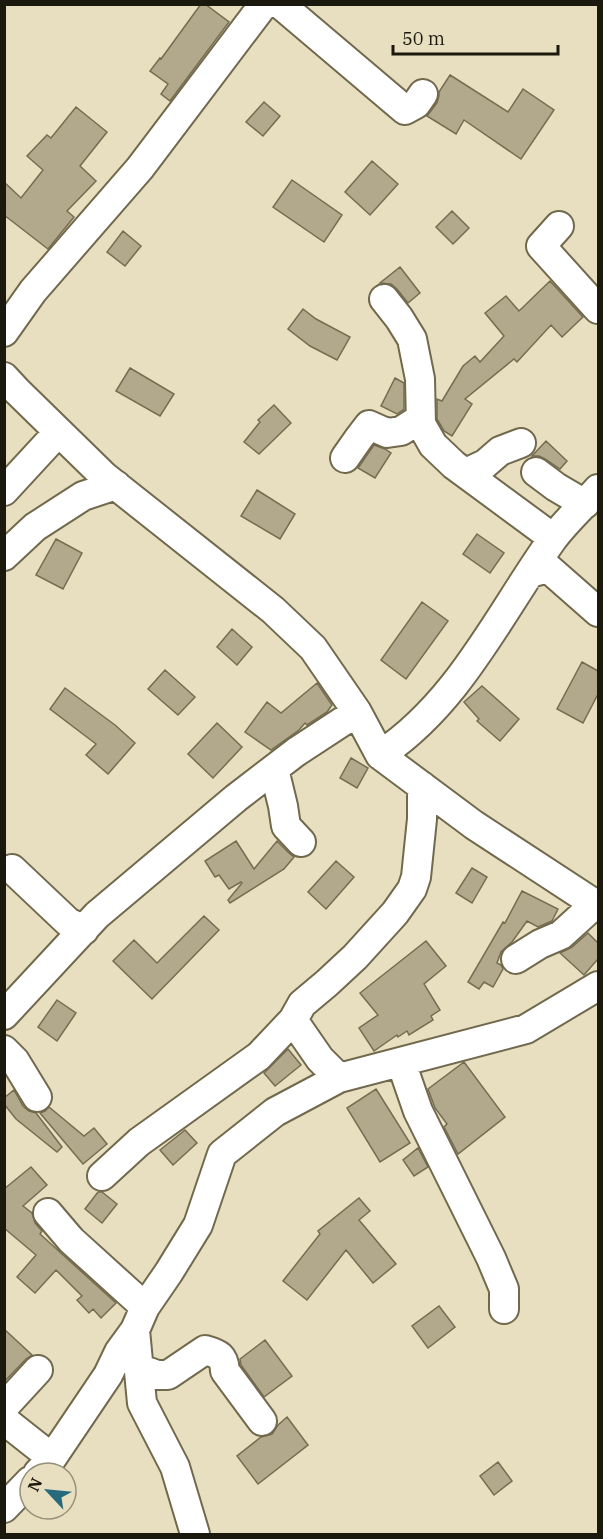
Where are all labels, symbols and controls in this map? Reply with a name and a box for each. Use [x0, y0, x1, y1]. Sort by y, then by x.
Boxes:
scale bar [393, 18, 558, 56]
text: 50 m [402, 27, 445, 50]
north arrow [18, 1461, 78, 1521]
text: N [23, 1474, 46, 1494]

